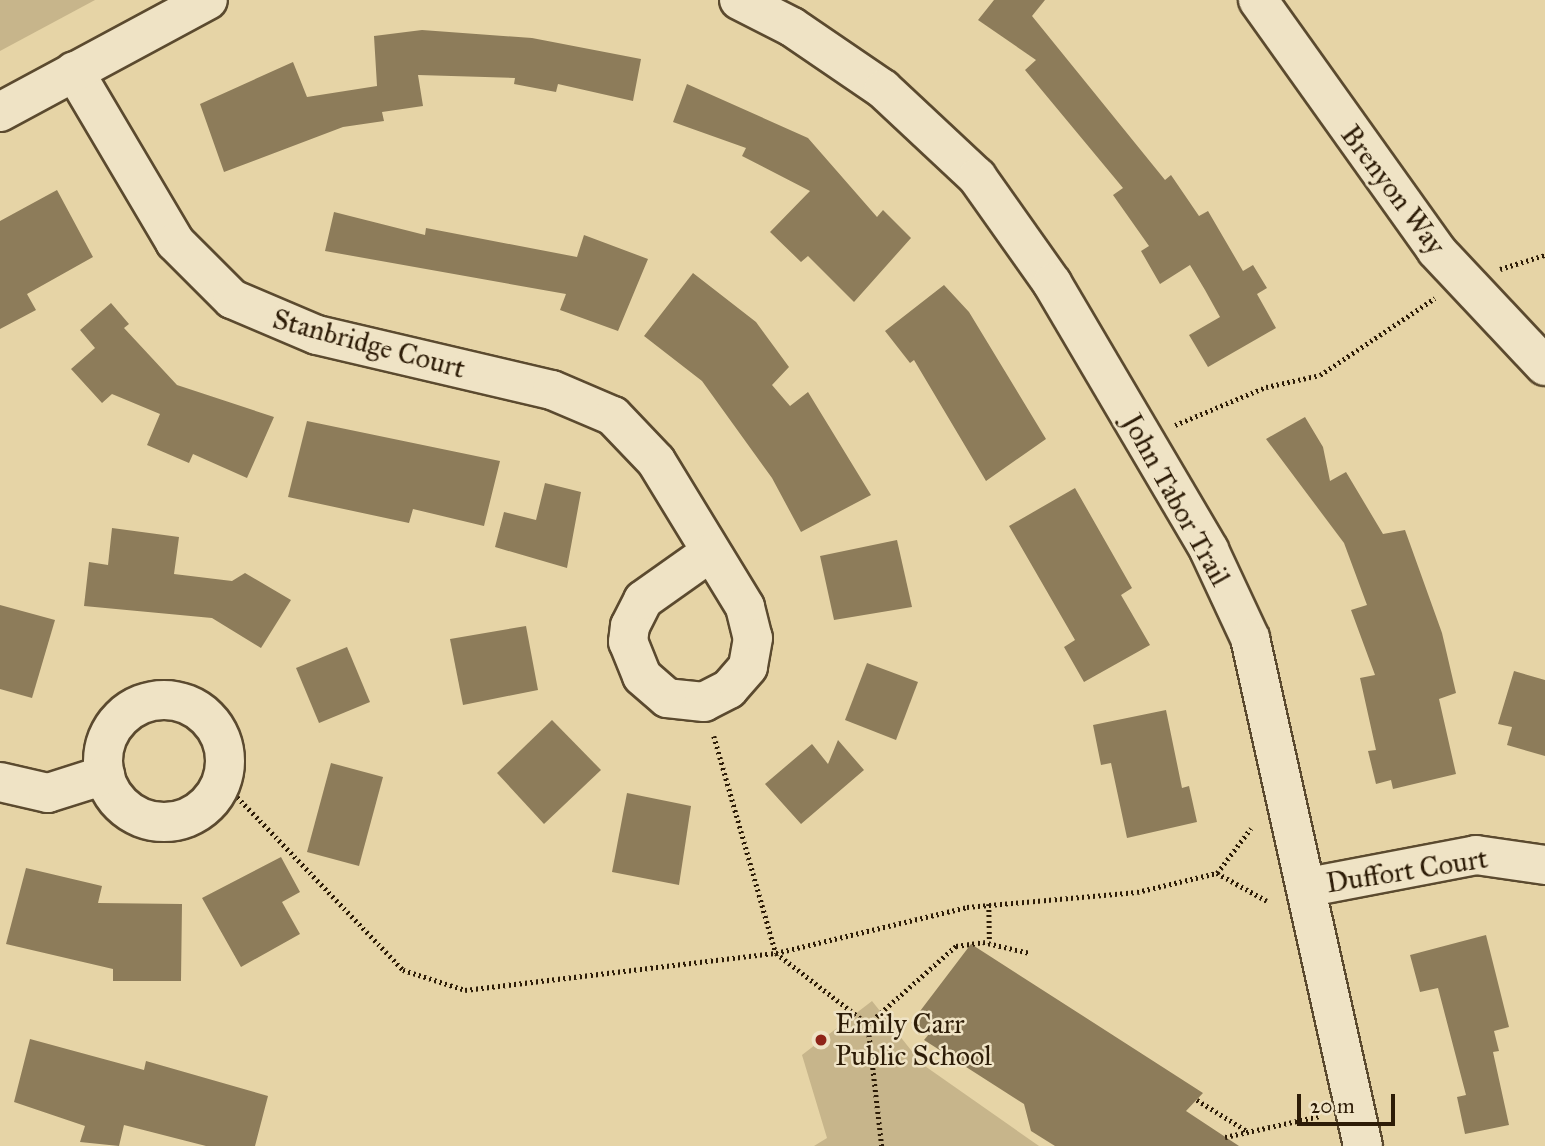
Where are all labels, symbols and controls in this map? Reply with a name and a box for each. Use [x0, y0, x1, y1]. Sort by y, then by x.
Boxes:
street label: Brenyon Way [1333, 119, 1453, 261]
street label: Stanbridge Court [269, 302, 469, 386]
street label: John Tabor Trail [1115, 408, 1237, 592]
street label: Duffort Court [1324, 842, 1490, 900]
place label: Emily Carr Public School [835, 1007, 992, 1073]
marker: Emily Carr Public School [813, 1032, 829, 1048]
scale bar [1300, 1080, 1398, 1124]
text: 20 m [1310, 1093, 1355, 1119]

